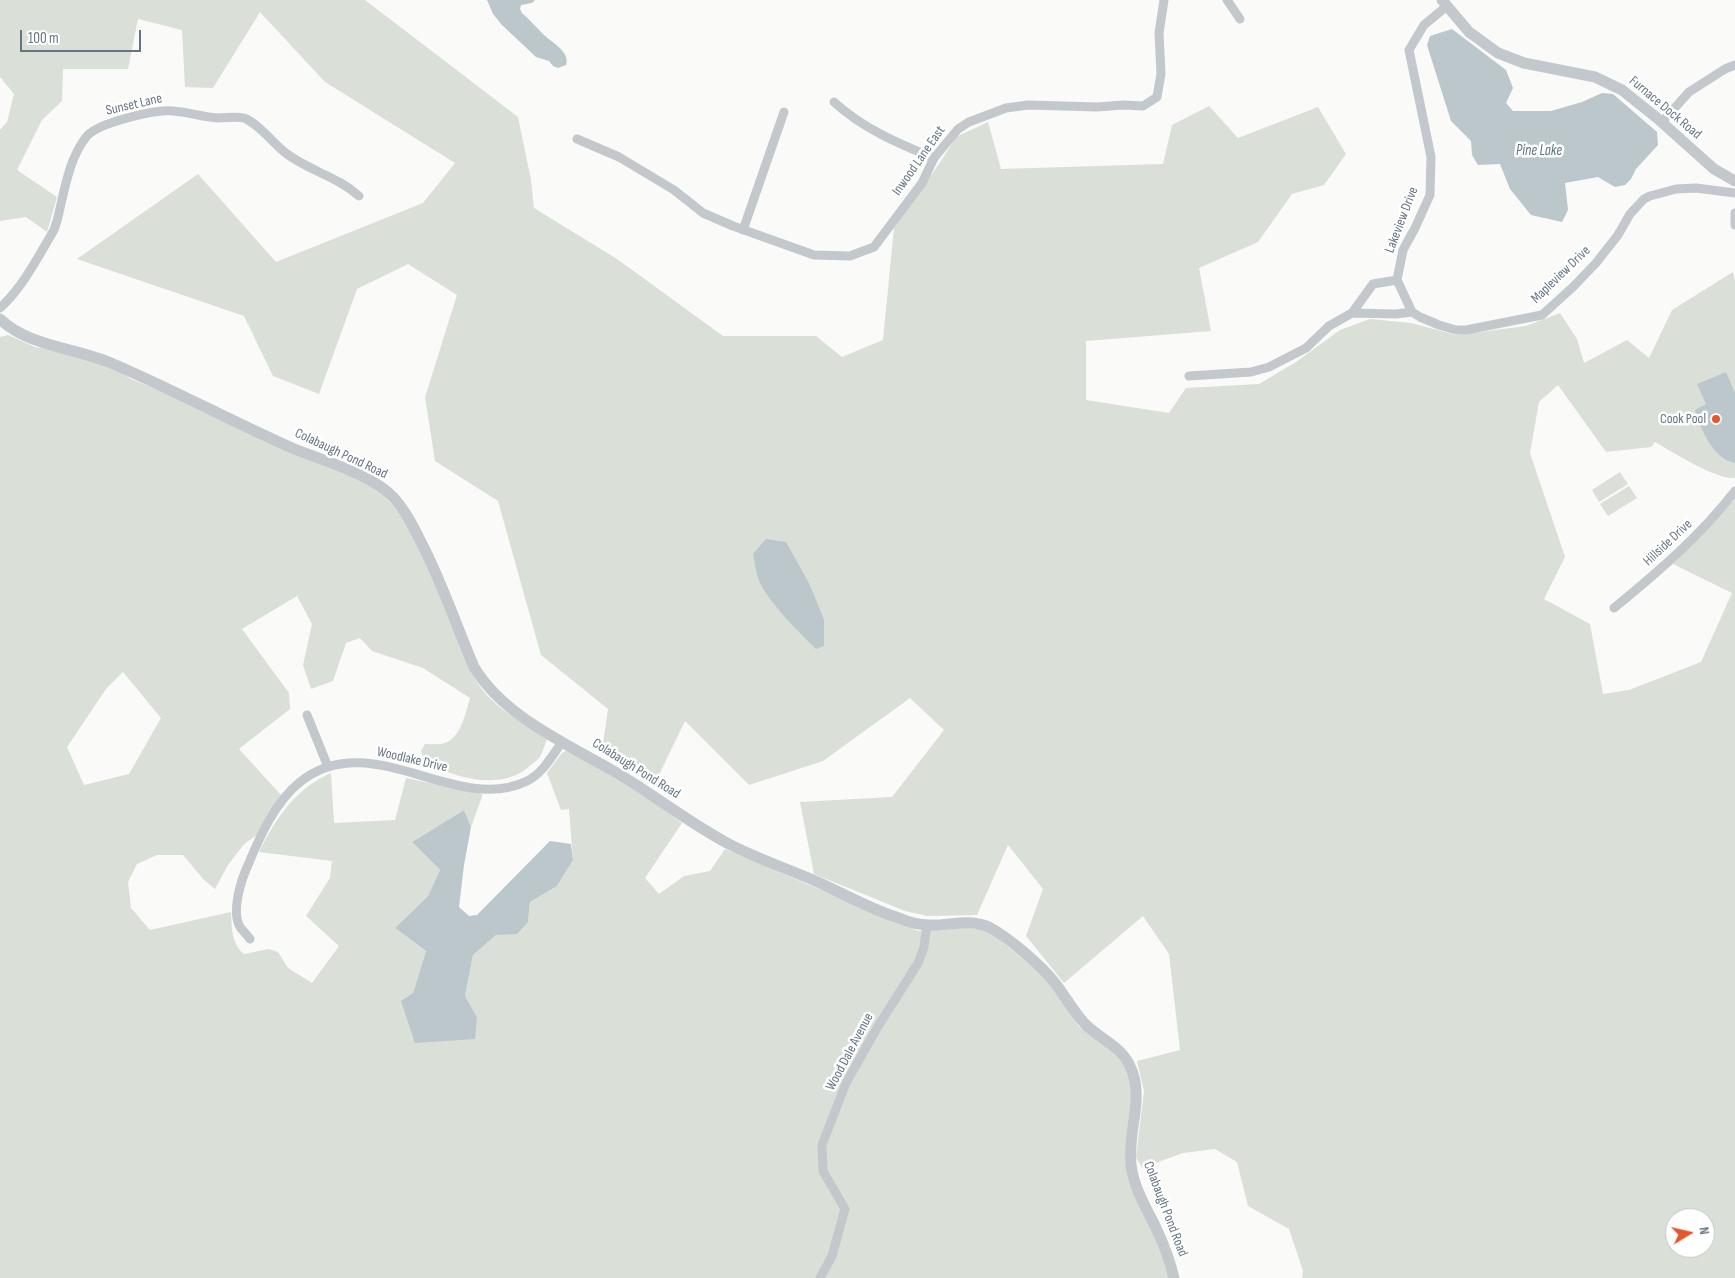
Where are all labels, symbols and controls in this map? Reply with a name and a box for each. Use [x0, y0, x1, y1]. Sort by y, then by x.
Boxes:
scale bar [22, 20, 144, 52]
text: 100 m [28, 29, 59, 48]
street label: Furnace Dock Road [1625, 73, 1705, 143]
street label: Sunset Lane [104, 90, 164, 120]
street label: Inwood Lane East [889, 123, 949, 199]
water label: Pine Lake [1516, 142, 1562, 160]
street label: Lakeview Drive [1382, 185, 1422, 255]
street label: Mapleview Drive [1528, 243, 1594, 307]
place label: Cook Pool [1660, 411, 1706, 427]
marker: Cook Pool [1710, 413, 1722, 425]
street label: Colabaugh Pond Road [292, 425, 390, 483]
street label: Hillside Drive [1640, 516, 1696, 570]
street label: Colabaugh Pond Road [589, 735, 683, 803]
street label: Woodlake Drive [375, 744, 449, 776]
street label: Wood Dale Avenue [823, 1010, 877, 1094]
street label: Colabaugh Pond Road [1139, 1159, 1191, 1259]
north arrow [1665, 1208, 1715, 1258]
text: N [1695, 1226, 1713, 1236]

